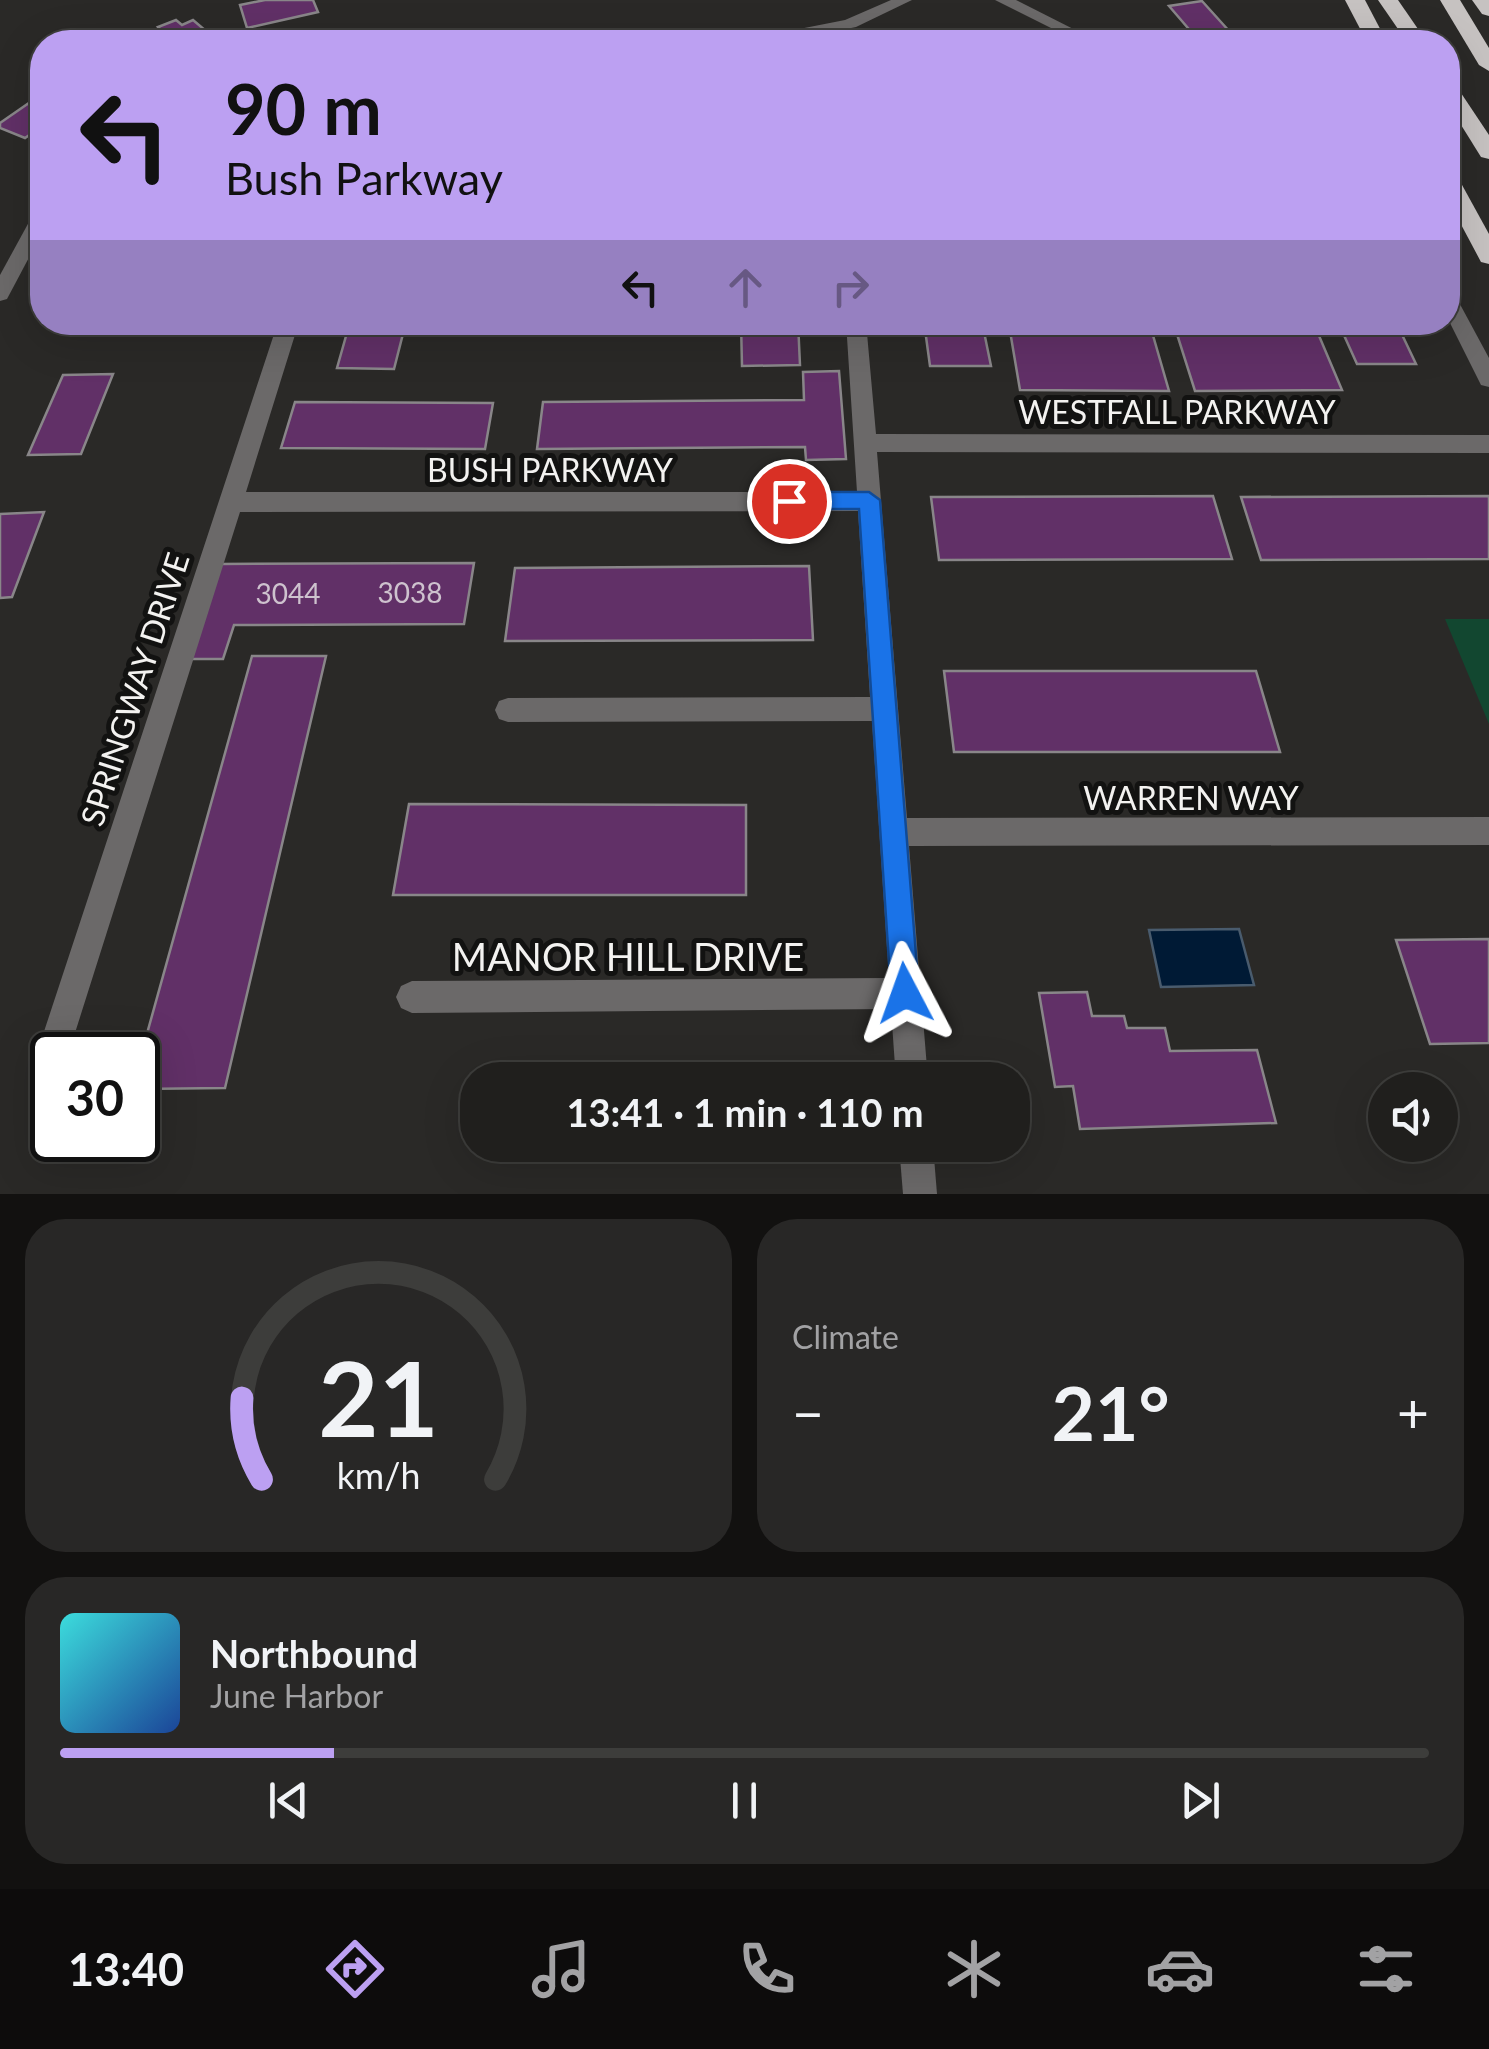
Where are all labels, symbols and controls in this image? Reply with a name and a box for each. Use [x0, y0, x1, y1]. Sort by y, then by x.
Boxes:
text: 90 m [225, 66, 382, 150]
icon: left [60, 70, 190, 200]
text: Bush Parkway [225, 151, 503, 205]
icon: left [613, 260, 668, 315]
icon: ahead [718, 260, 773, 315]
icon: right [823, 260, 878, 315]
street label: WESTFALL PARKWAY [1018, 392, 1336, 431]
street label: BUSH PARKWAY [427, 450, 673, 489]
pin [747, 459, 832, 544]
icon: arrive [762, 474, 817, 529]
street label: SPRINGWAY DRIVE [71, 548, 197, 830]
house number: 3038 [378, 575, 442, 609]
house number: 3044 [256, 576, 320, 610]
street label: WARREN WAY [1083, 778, 1299, 817]
street label: MANOR HILL DRIVE [452, 933, 804, 979]
position arrow [853, 941, 957, 1045]
speed limit sign: 30 [30, 1032, 160, 1162]
map controls [1368, 1072, 1458, 1162]
button: sound [1368, 1072, 1458, 1162]
text: 13:41 · 1 min · 110 m [566, 1089, 924, 1135]
text: Climate [792, 1317, 899, 1356]
text: 21 [318, 1334, 439, 1459]
text: 21° [1051, 1367, 1170, 1457]
text: − [792, 1379, 824, 1445]
text: + [1397, 1379, 1429, 1445]
text: km/h [337, 1454, 420, 1497]
text: Northbound [210, 1630, 418, 1676]
text: June Harbor [210, 1676, 383, 1715]
icon: previous [261, 1773, 316, 1828]
icon: pause [717, 1773, 772, 1828]
icon: next [1173, 1773, 1228, 1828]
icon: directions [320, 1934, 390, 2004]
icon: music [526, 1934, 596, 2004]
icon: phone [732, 1934, 802, 2004]
icon: climate [939, 1934, 1009, 2004]
icon: car [1145, 1934, 1215, 2004]
icon: filters [1351, 1934, 1421, 2004]
text: 13:40 [68, 1942, 184, 1996]

